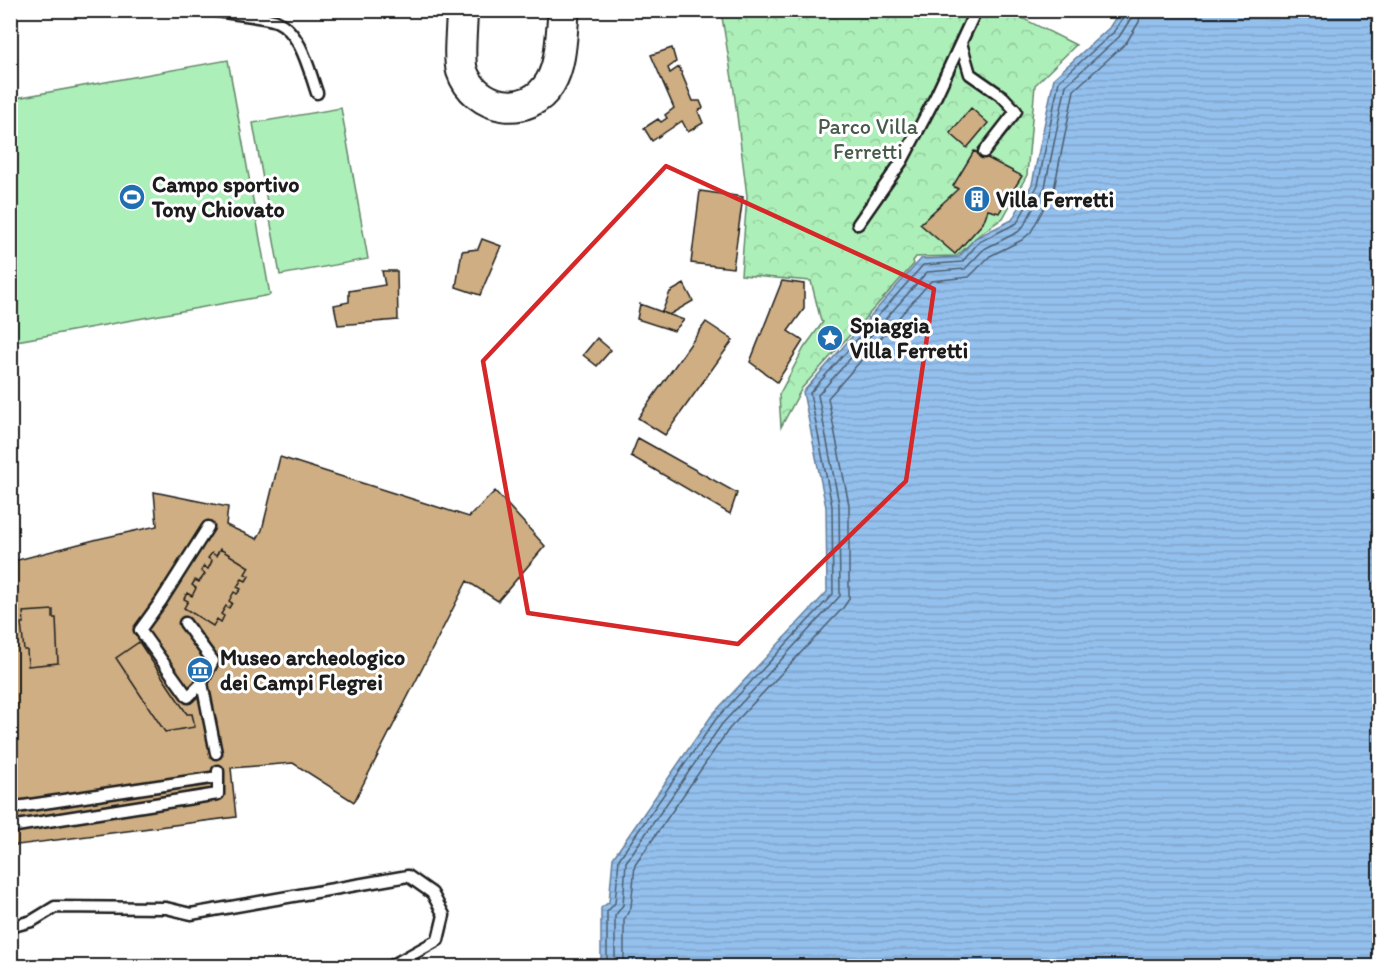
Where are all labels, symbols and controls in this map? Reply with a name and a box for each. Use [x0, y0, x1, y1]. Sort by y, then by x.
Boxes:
park label: Parco Villa Ferretti [818, 113, 919, 165]
place label: Campo sportivo Tony Chiovato [151, 171, 299, 223]
sports icon: Campo sportivo Tony Chiovato [117, 182, 147, 212]
building icon: Villa Ferretti [962, 184, 992, 214]
place label: Villa Ferretti [996, 186, 1114, 213]
place label: Spiaggia Villa Ferretti [850, 312, 968, 364]
place icon: Spiaggia Villa Ferretti [815, 323, 845, 353]
place label: Museo archeologico dei Campi Flegrei [220, 644, 405, 696]
museum icon: Museo archeologico dei Campi Flegrei [185, 655, 215, 685]

